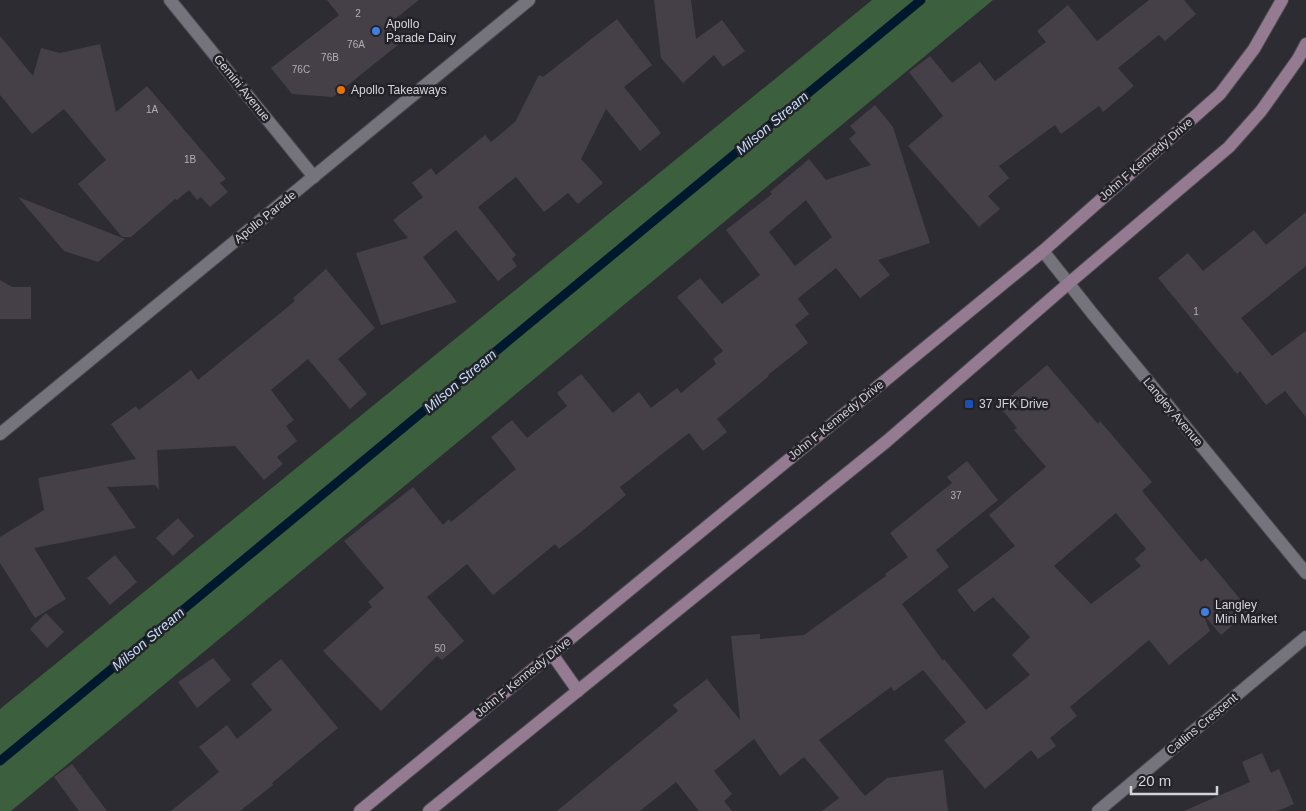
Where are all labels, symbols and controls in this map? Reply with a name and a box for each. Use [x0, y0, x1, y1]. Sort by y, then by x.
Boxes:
house number: 2 [355, 8, 361, 19]
place label: Apollo Parade Dairy [386, 17, 456, 45]
marker: Apollo Parade Dairy [370, 25, 382, 37]
house number: 76A [347, 39, 365, 50]
street label: Gemini Avenue [211, 52, 273, 124]
house number: 76B [321, 52, 339, 63]
house number: 76C [292, 64, 310, 75]
place label: Apollo Takeaways [351, 83, 447, 97]
marker: Apollo Takeaways [335, 84, 347, 96]
water label: Milson Stream [733, 88, 812, 158]
house number: 1A [146, 104, 158, 115]
street label: John F Kennedy Drive [1097, 115, 1196, 203]
house number: 1B [184, 154, 196, 165]
street label: Apollo Parade [231, 188, 299, 246]
house number: 1 [1193, 306, 1199, 317]
water label: Milson Stream [421, 346, 500, 416]
street label: Langley Avenue [1140, 375, 1206, 449]
street label: John F Kennedy Drive [785, 377, 887, 463]
place label: 37 JFK Drive [979, 397, 1049, 411]
marker: 37 JFK Drive [963, 398, 975, 410]
house number: 37 [950, 490, 962, 501]
place label: Langley Mini Market [1215, 598, 1278, 626]
water label: Milson Stream [109, 604, 188, 674]
marker: Langley Mini Market [1199, 606, 1211, 618]
street label: John F Kennedy Drive [472, 634, 574, 720]
house number: 50 [434, 643, 446, 654]
street label: Catlins Crescent [1164, 690, 1241, 758]
scale bar [1131, 764, 1217, 796]
text: 20 m [1138, 772, 1171, 789]

